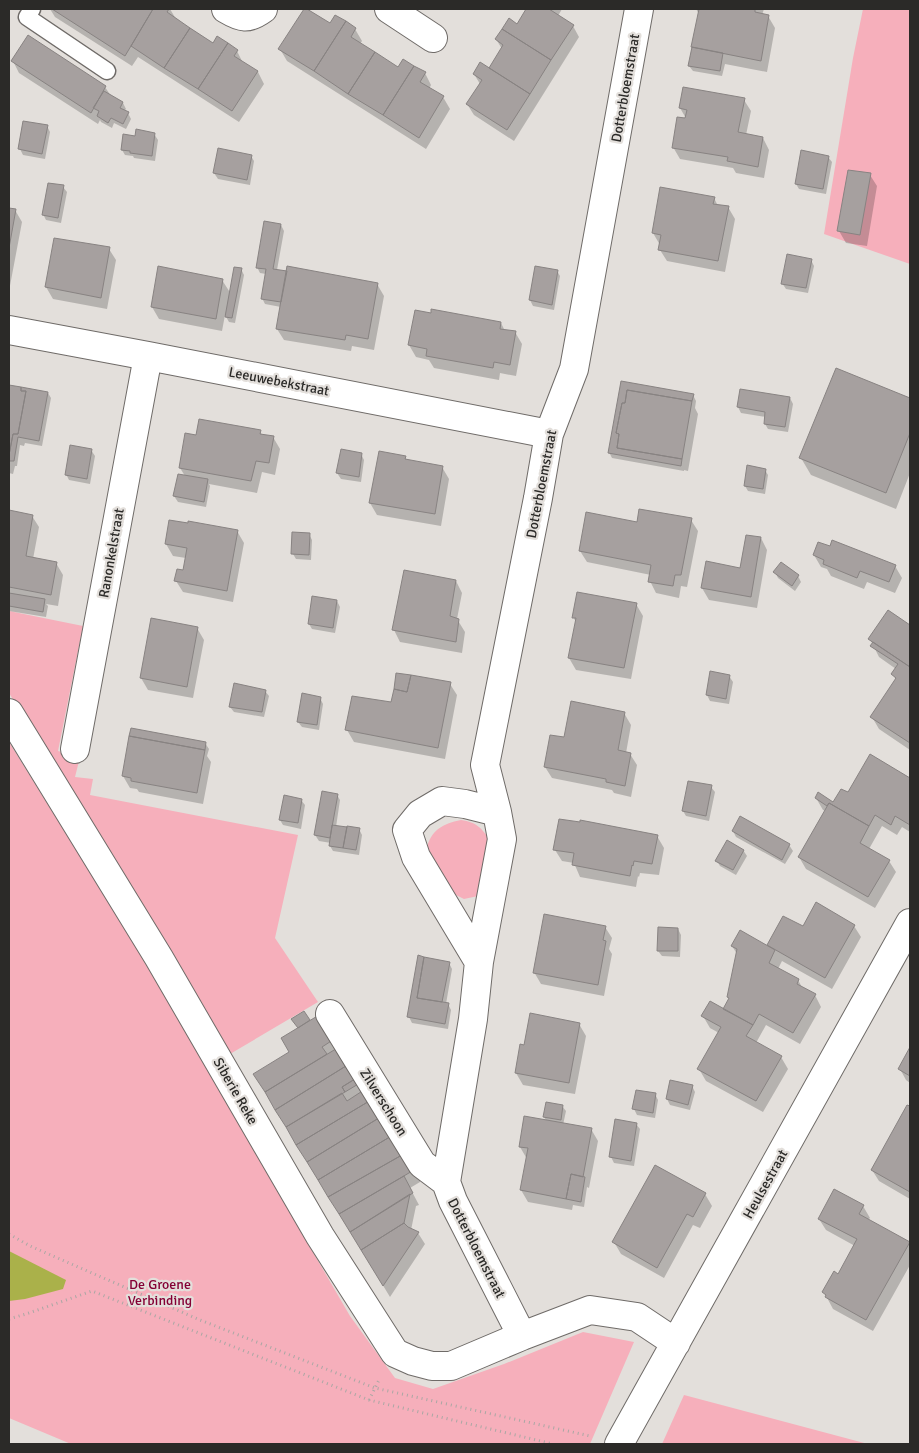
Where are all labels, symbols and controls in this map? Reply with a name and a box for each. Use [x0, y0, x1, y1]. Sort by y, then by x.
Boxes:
street label: Dotterbloemstraat [608, 32, 643, 144]
street label: Leeuwebekstraat [227, 363, 331, 400]
street label: Dotterbloemstraat [523, 428, 560, 540]
street label: Ranonkelstraat [95, 507, 128, 599]
street label: Siberie Reke [210, 1055, 261, 1128]
street label: Zilverschoon [356, 1065, 411, 1139]
street label: Heulsestraat [739, 1147, 791, 1222]
street label: Dotterbloemstraat [444, 1195, 509, 1301]
park label: De Groene Verbinding [128, 1276, 192, 1309]

